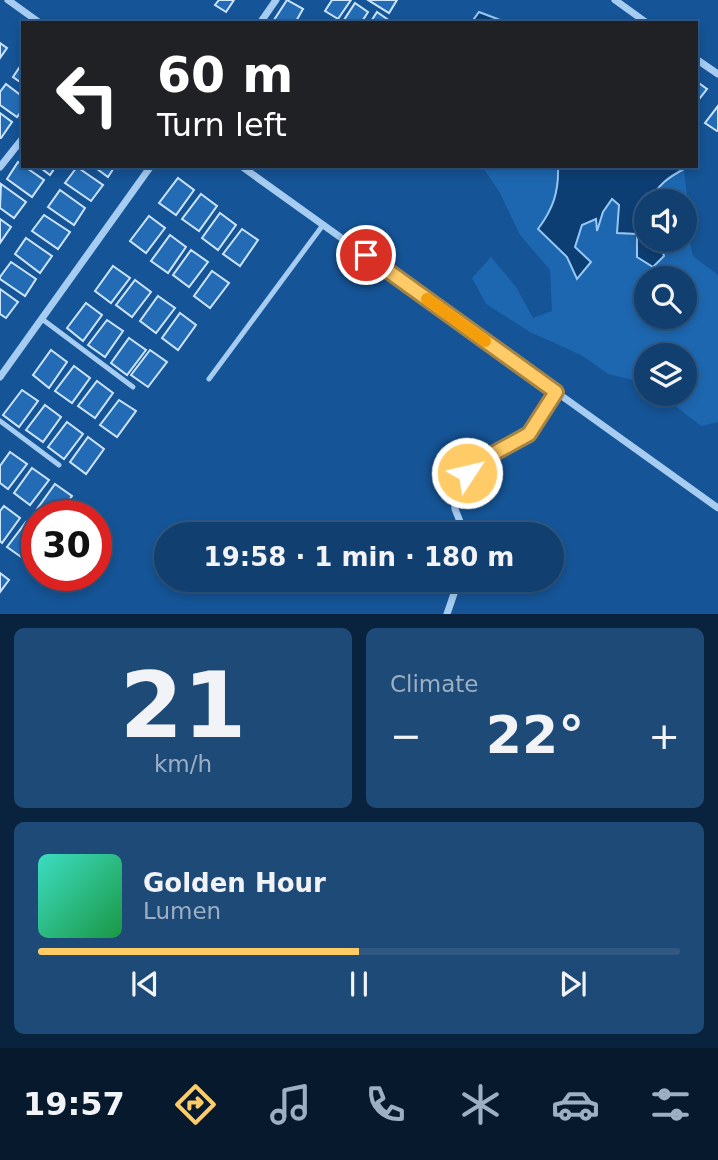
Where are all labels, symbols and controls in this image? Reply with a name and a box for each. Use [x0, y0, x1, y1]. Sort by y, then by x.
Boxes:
text: 60 m [157, 47, 293, 104]
icon: left [42, 49, 133, 140]
text: Turn left [157, 106, 287, 144]
map controls [634, 189, 697, 406]
button: sound [634, 189, 697, 252]
pin [336, 225, 396, 285]
icon: arrive [347, 236, 385, 274]
button: search [634, 266, 697, 329]
button: layers [634, 343, 697, 406]
position arrow [430, 436, 504, 510]
speed limit sign: 30 [21, 500, 112, 591]
text: 19:58 · 1 min · 180 m [204, 542, 514, 572]
text: 21 [120, 653, 246, 758]
text: Climate [390, 671, 479, 697]
text: 22° [486, 705, 584, 765]
text: − [390, 714, 422, 758]
text: + [648, 714, 680, 758]
text: km/h [154, 751, 212, 777]
text: Golden Hour [143, 868, 326, 898]
text: Lumen [143, 898, 221, 924]
icon: previous [126, 965, 164, 1003]
icon: pause [340, 965, 378, 1003]
icon: next [554, 965, 592, 1003]
icon: directions [171, 1080, 220, 1129]
icon: music [266, 1080, 315, 1129]
icon: phone [361, 1080, 410, 1129]
icon: climate [456, 1080, 505, 1129]
icon: car [551, 1080, 600, 1129]
icon: filters [646, 1080, 695, 1129]
text: 19:57 [23, 1085, 125, 1123]

